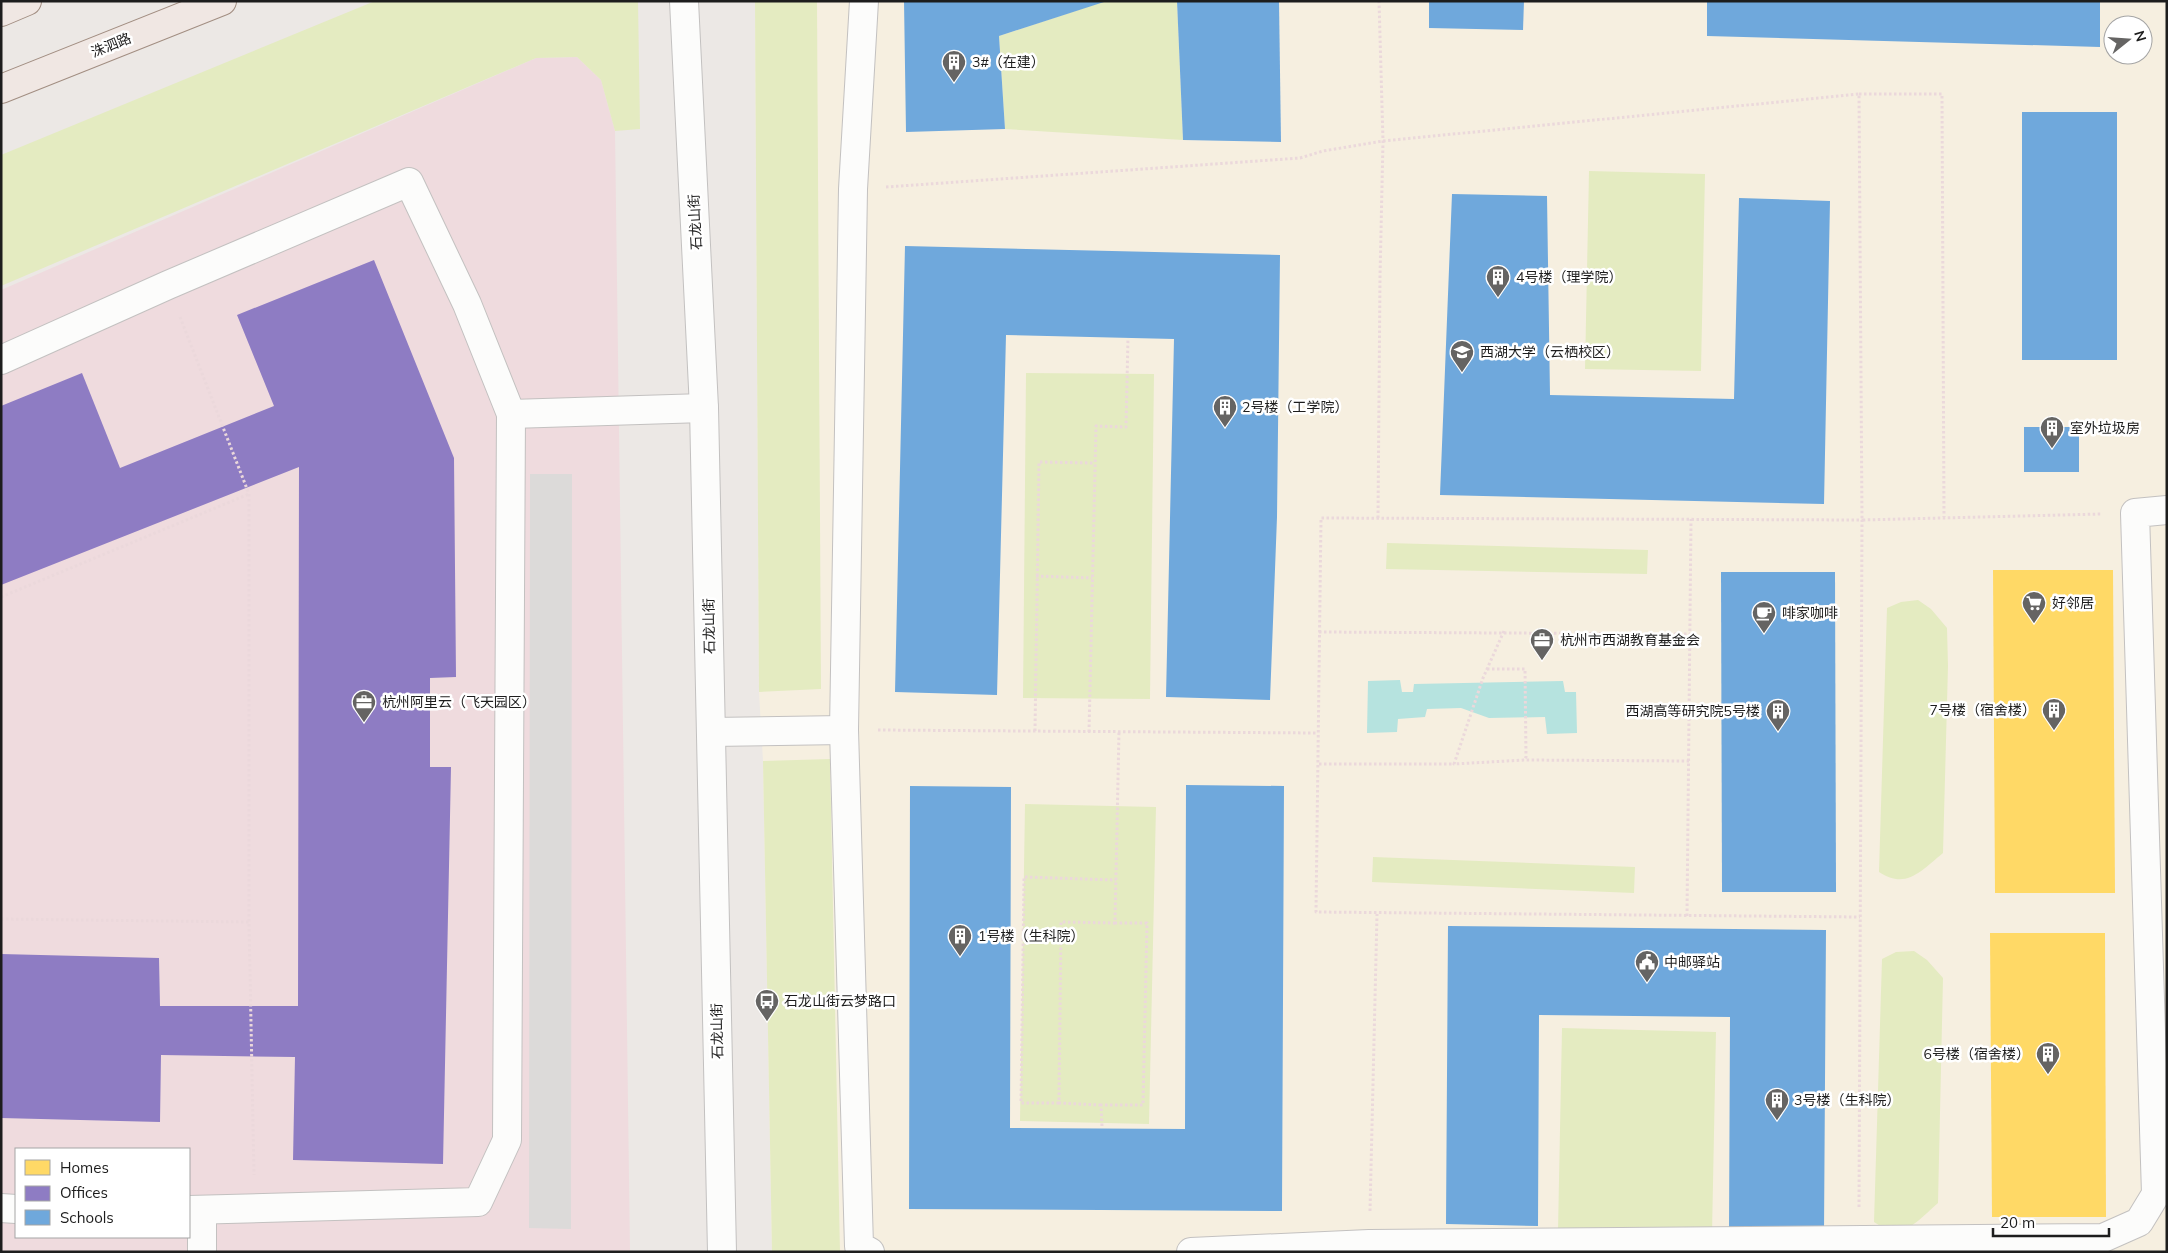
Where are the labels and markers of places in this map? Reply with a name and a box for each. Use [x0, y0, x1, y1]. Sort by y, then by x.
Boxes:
building icon: 3#（在建） [941, 49, 967, 83]
place label: 3#（在建） [972, 53, 1045, 71]
building icon: 4号楼（理学院） [1485, 264, 1511, 298]
place label: 4号楼（理学院） [1516, 268, 1622, 286]
school or university icon: 西湖大学（云栖校区） [1449, 339, 1475, 373]
place label: 西湖大学（云栖校区） [1480, 343, 1620, 361]
building icon: 2号楼（工学院） [1212, 394, 1238, 428]
place label: 2号楼（工学院） [1242, 398, 1348, 416]
building icon: 室外垃圾房 [2039, 415, 2065, 449]
place label: 室外垃圾房 [2070, 419, 2140, 437]
supermarket icon: 好邻居 [2021, 590, 2047, 624]
place label: 好邻居 [2052, 594, 2094, 612]
cafe icon: 啡家咖啡 [1751, 600, 1777, 634]
place label: 啡家咖啡 [1782, 604, 1838, 622]
office icon: 杭州市西湖教育基金会 [1529, 627, 1555, 661]
place label: 杭州市西湖教育基金会 [1560, 631, 1700, 649]
office icon: 杭州阿里云（飞天园区） [351, 689, 377, 723]
place label: 杭州阿里云（飞天园区） [382, 693, 536, 711]
building icon: 7号楼（宿舍楼） [2041, 697, 2067, 731]
building icon: 西湖高等研究院5号楼 [1765, 698, 1791, 732]
place label: 7号楼（宿舍楼） [1930, 701, 2036, 719]
place label: 西湖高等研究院5号楼 [1626, 702, 1760, 720]
building icon: 1号楼（生科院） [947, 923, 973, 957]
place label: 1号楼（生科院） [978, 927, 1084, 945]
public building icon: 中邮驿站 [1634, 949, 1660, 983]
place label: 中邮驿站 [1664, 953, 1720, 971]
bus stop icon: 石龙山街云梦路口 [754, 988, 780, 1022]
place label: 石龙山街云梦路口 [784, 992, 896, 1010]
building icon: 6号楼（宿舍楼） [2035, 1041, 2061, 1075]
place label: 6号楼（宿舍楼） [1924, 1045, 2030, 1063]
building icon: 3号楼（生科院） [1764, 1087, 1790, 1121]
place label: 3号楼（生科院） [1794, 1091, 1900, 1109]

